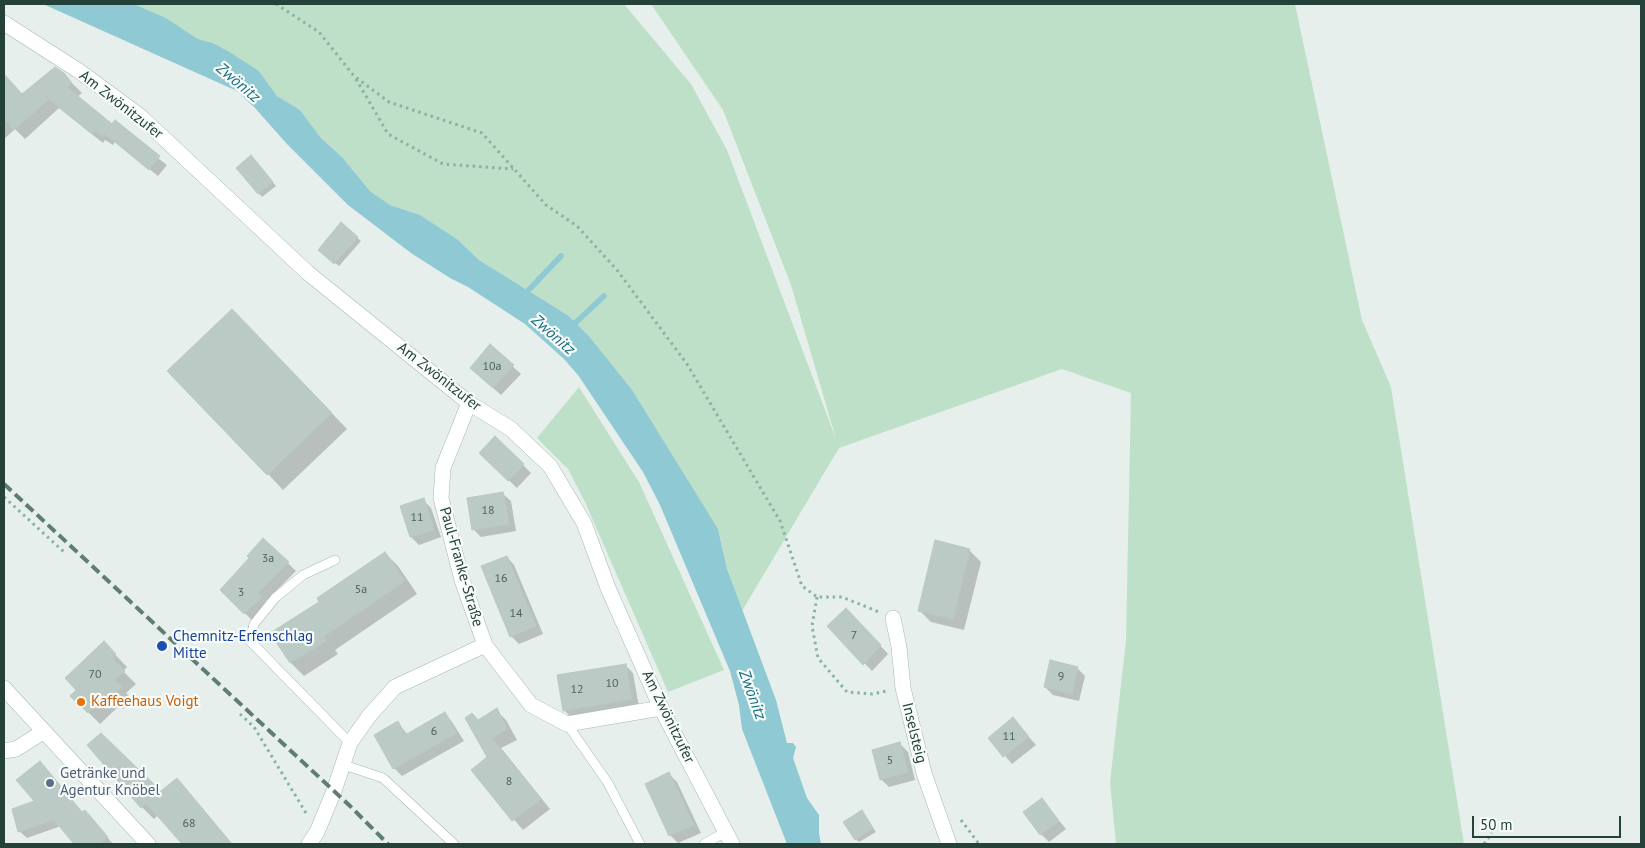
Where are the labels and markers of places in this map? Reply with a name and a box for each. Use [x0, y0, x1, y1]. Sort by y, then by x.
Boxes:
place label: Chemnitz-Erfenschlag Mitte [173, 628, 313, 663]
marker: Chemnitz-Erfenschlag Mitte [155, 639, 169, 653]
place label: Kaffeehaus Voigt [91, 693, 199, 711]
marker: Kaffeehaus Voigt [75, 696, 87, 708]
place label: Getränke und Agentur Knöbel [60, 765, 160, 800]
marker: Getränke und Agentur Knöbel [44, 777, 56, 789]

